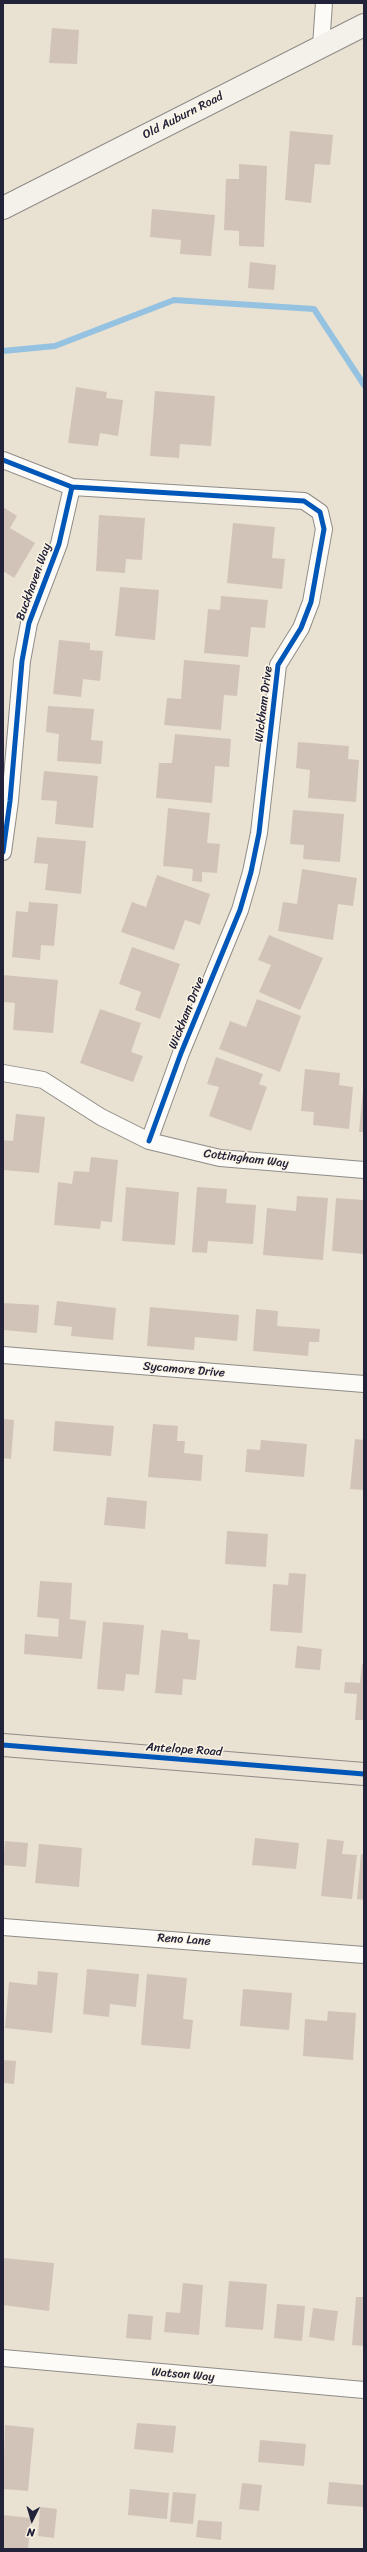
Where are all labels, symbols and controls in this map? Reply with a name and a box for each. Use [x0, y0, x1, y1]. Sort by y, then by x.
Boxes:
street label: Old Auburn Road [140, 90, 226, 142]
street label: Buckhaven Way [13, 541, 55, 623]
street label: Wickham Drive [252, 665, 276, 743]
street label: Wickham Drive [166, 975, 208, 1051]
street label: Cottingham Way [203, 1147, 289, 1171]
street label: Sycamore Drive [142, 1359, 226, 1381]
street label: Antelope Road [145, 1740, 223, 1760]
street label: Reno Lane [157, 1931, 211, 1949]
street label: Watson Way [151, 2365, 215, 2385]
north arrow [12, 2500, 52, 2540]
text: N [26, 2523, 36, 2542]

